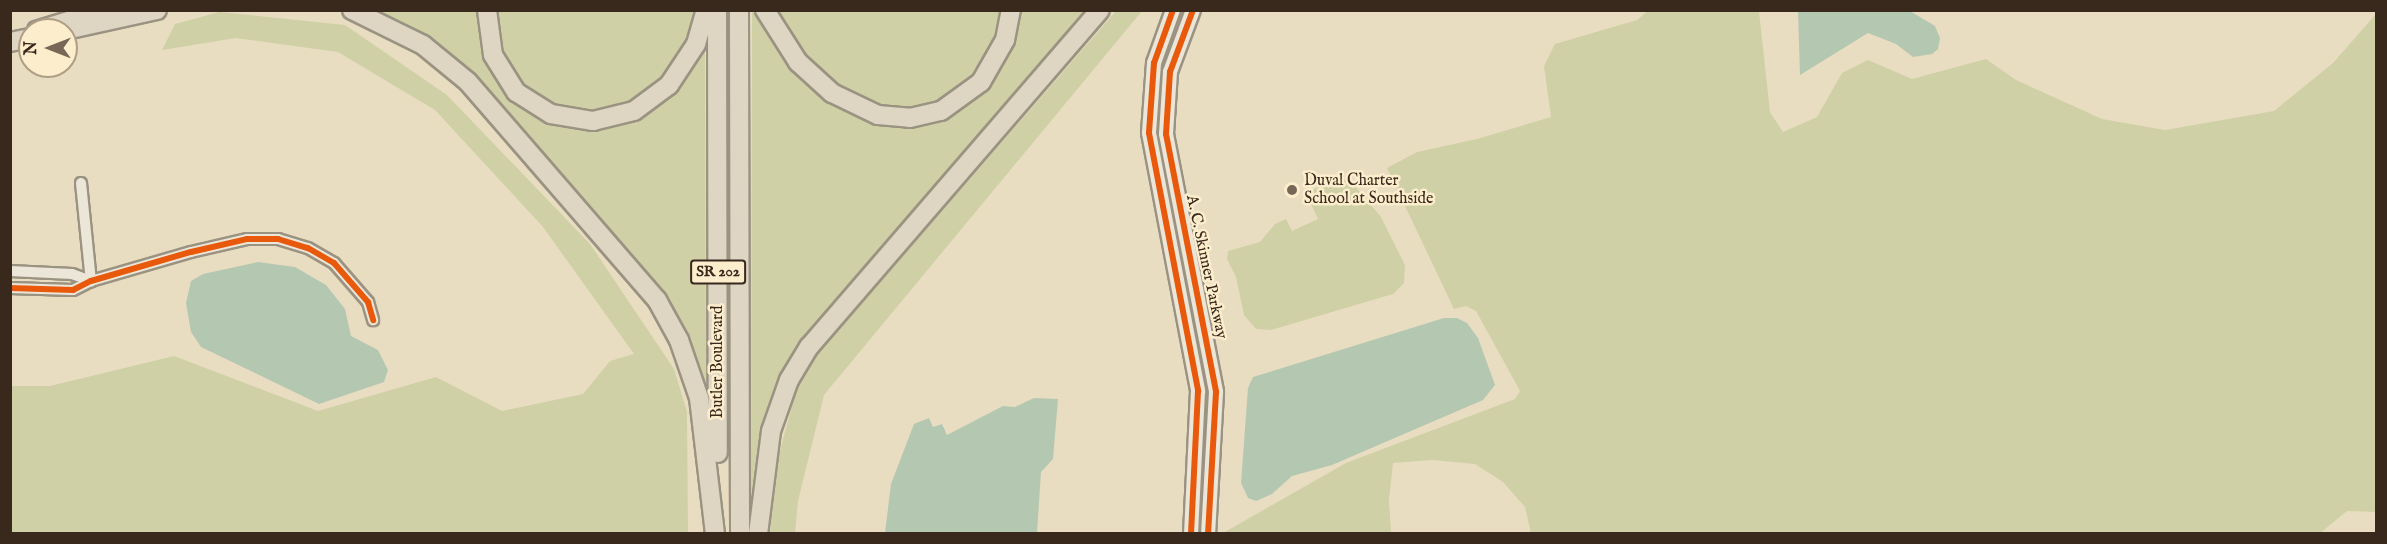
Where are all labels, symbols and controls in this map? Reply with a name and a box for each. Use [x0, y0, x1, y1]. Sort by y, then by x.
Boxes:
north arrow [18, 18, 78, 78]
text: N [22, 41, 42, 55]
place label: Duval Charter School at Southside [1304, 171, 1433, 209]
marker: Duval Charter School at Southside [1285, 183, 1299, 197]
street label: A. C. Skinner Parkway [1181, 193, 1231, 341]
road number: SR 202 [690, 260, 746, 284]
street label: Butler Boulevard [708, 306, 728, 418]

